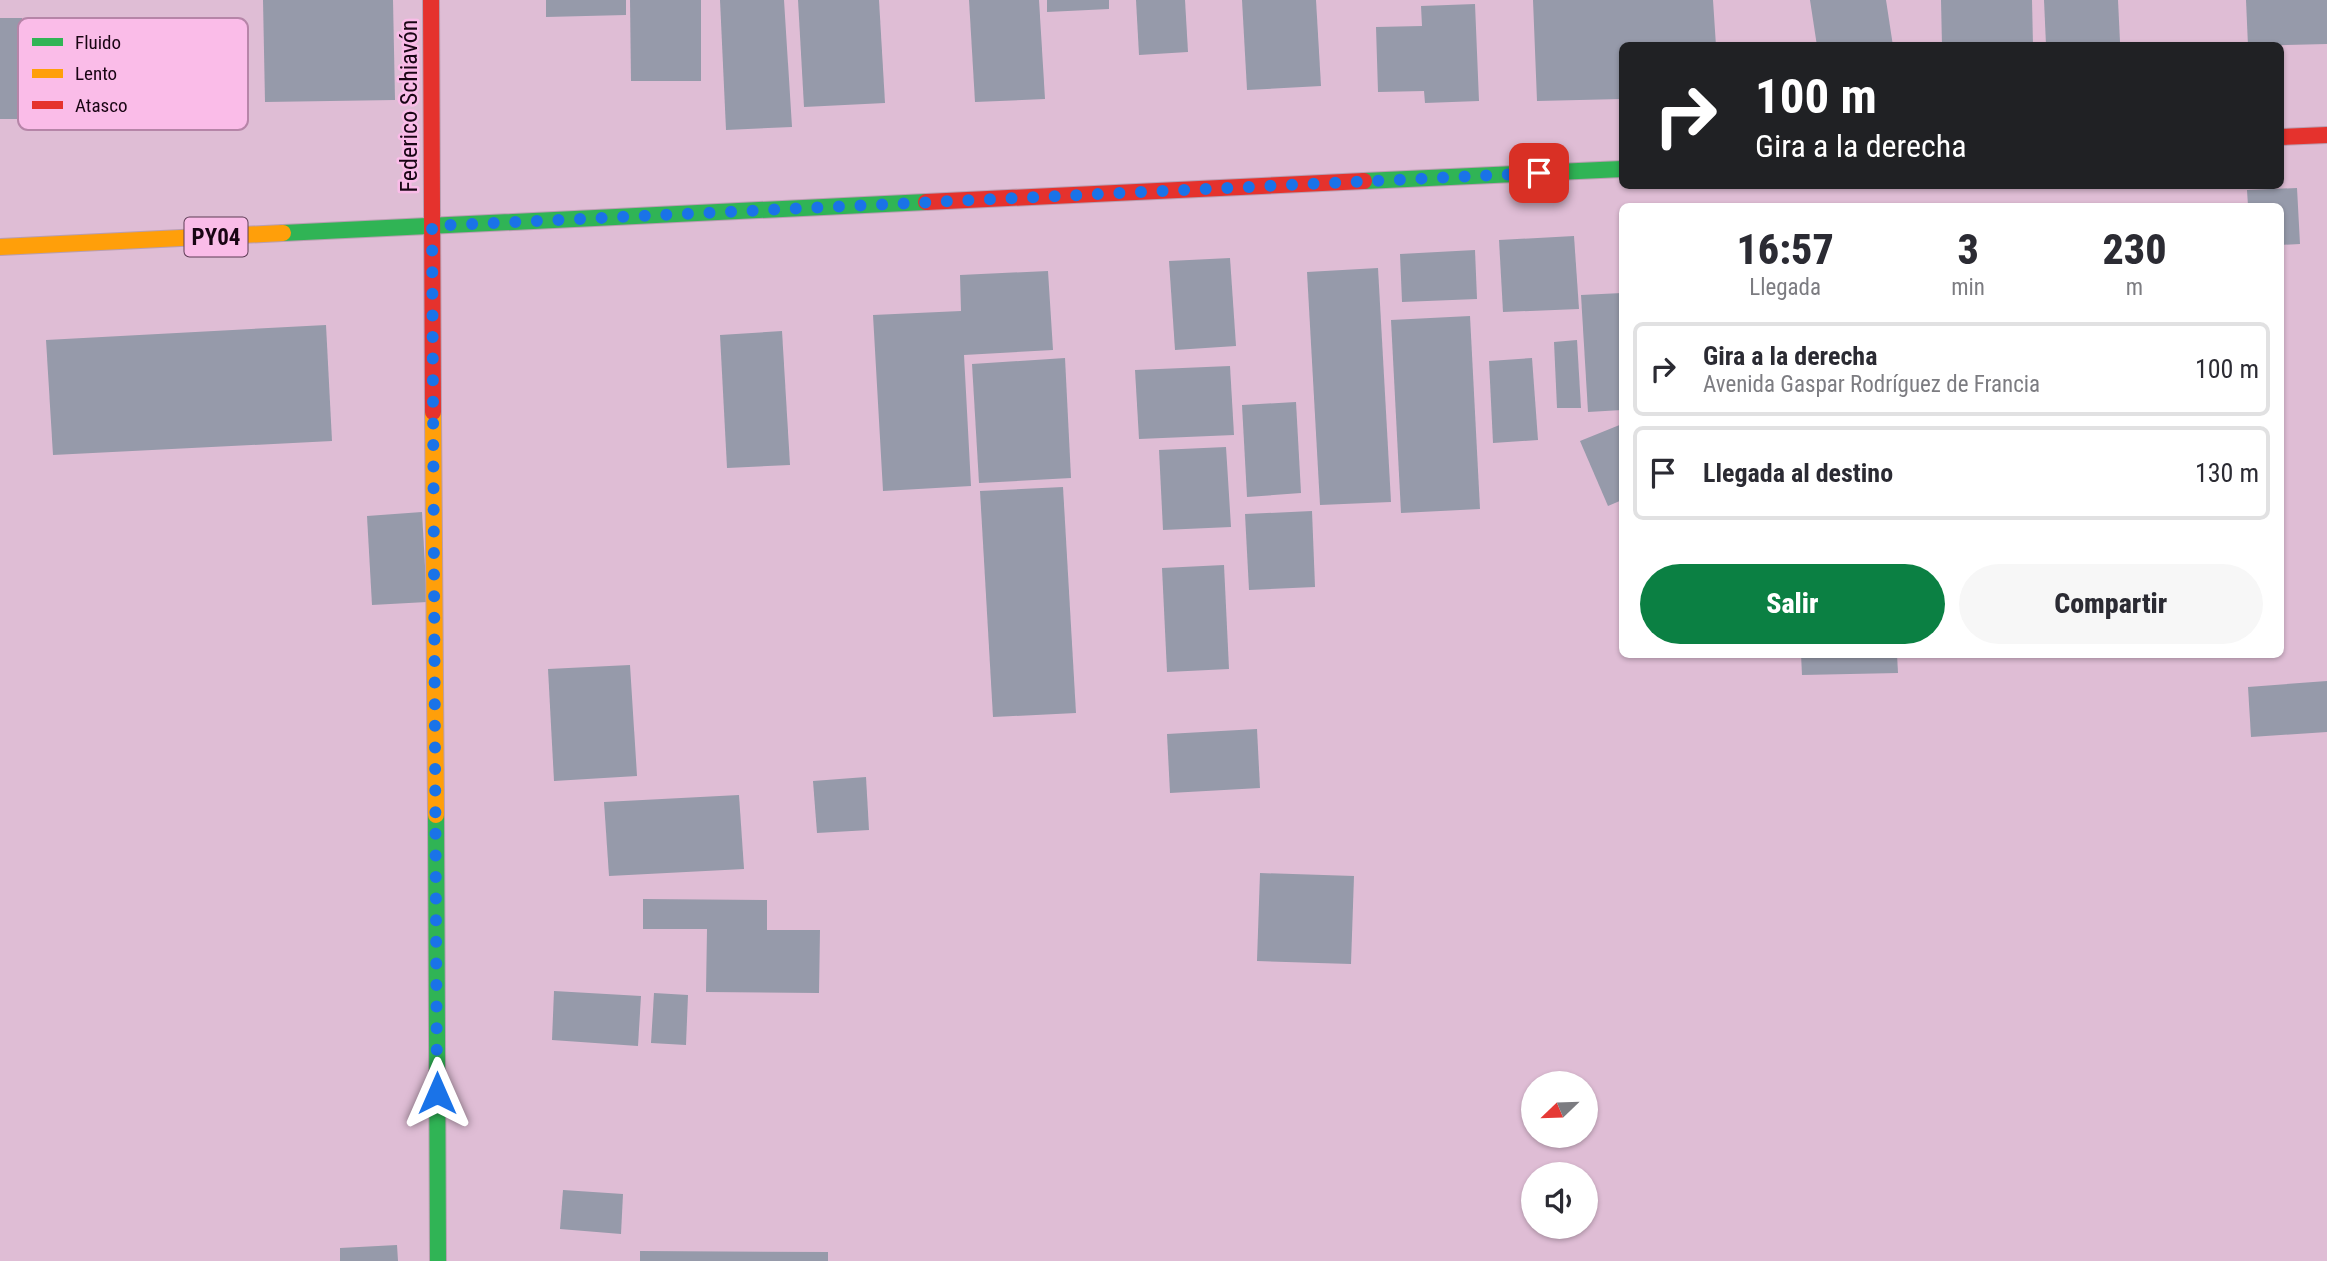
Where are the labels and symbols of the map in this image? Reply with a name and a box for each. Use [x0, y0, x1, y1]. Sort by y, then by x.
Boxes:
legend [18, 18, 248, 130]
street label: Federico Schiavón [395, 20, 423, 192]
text: Fluido [75, 31, 121, 54]
text: Lento [75, 62, 117, 85]
text: Atasco [75, 94, 128, 117]
pin [1509, 143, 1569, 203]
road number: PY04 [184, 218, 248, 256]
position arrow [400, 1056, 474, 1130]
north arrow [1521, 1071, 1598, 1148]

